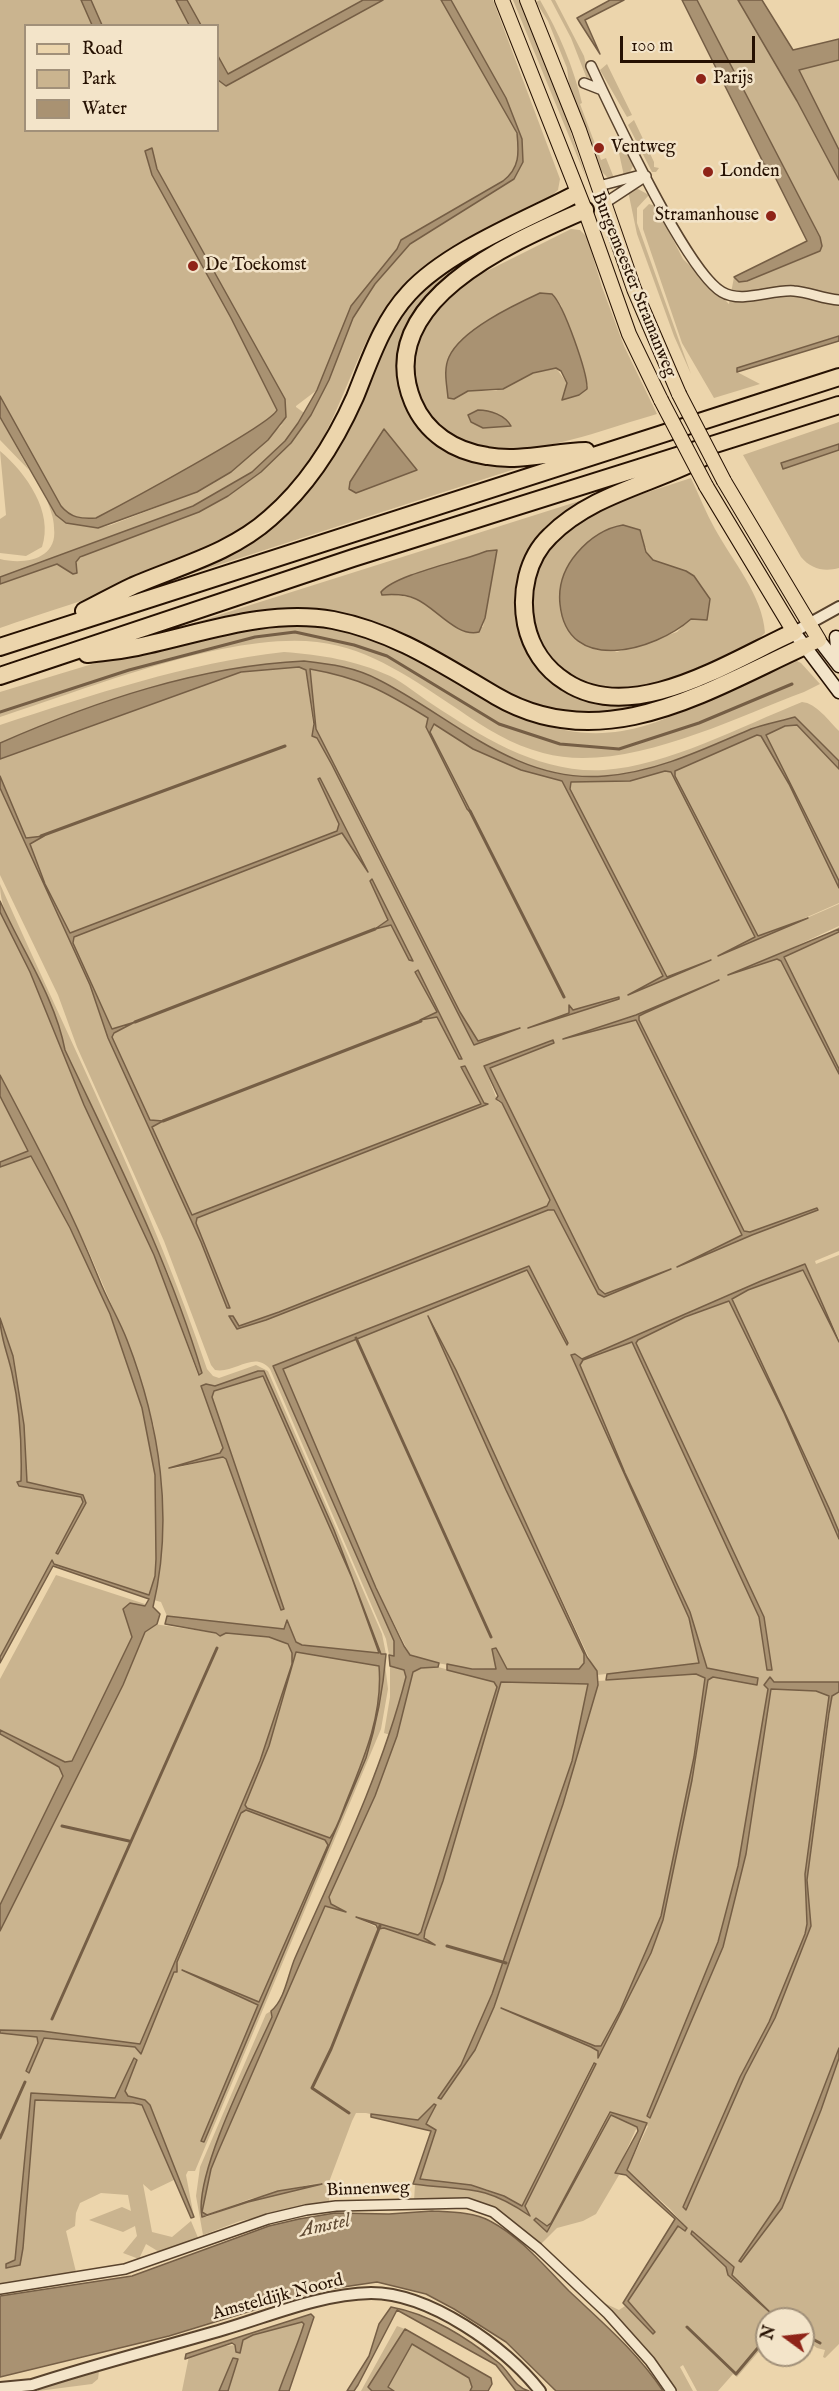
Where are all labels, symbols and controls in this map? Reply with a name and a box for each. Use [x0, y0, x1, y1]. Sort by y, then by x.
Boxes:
legend [24, 24, 219, 132]
scale bar [623, 24, 758, 62]
text: 100 m [631, 35, 673, 58]
text: Road [82, 38, 123, 61]
text: Park [82, 68, 116, 91]
place label: Parijs [713, 68, 753, 90]
marker: Parijs [694, 72, 708, 86]
text: Water [82, 98, 127, 121]
place label: Ventweg [611, 137, 676, 159]
marker: Ventweg [592, 141, 606, 155]
place label: Londen [720, 161, 780, 183]
marker: Londen [701, 165, 715, 179]
street label: Burgemeester Stramanweg [586, 189, 680, 381]
place label: Stramanhouse [655, 205, 759, 227]
marker: Stramanhouse [764, 209, 778, 223]
place label: De Toekomst [205, 255, 307, 277]
marker: De Toekomst [186, 259, 200, 273]
street label: Binnenweg [326, 2178, 410, 2202]
water label: Amstel [298, 2210, 352, 2244]
street label: Amsteldijk Noord [210, 2270, 346, 2326]
north arrow [755, 2307, 815, 2367]
text: N [758, 2324, 781, 2342]

